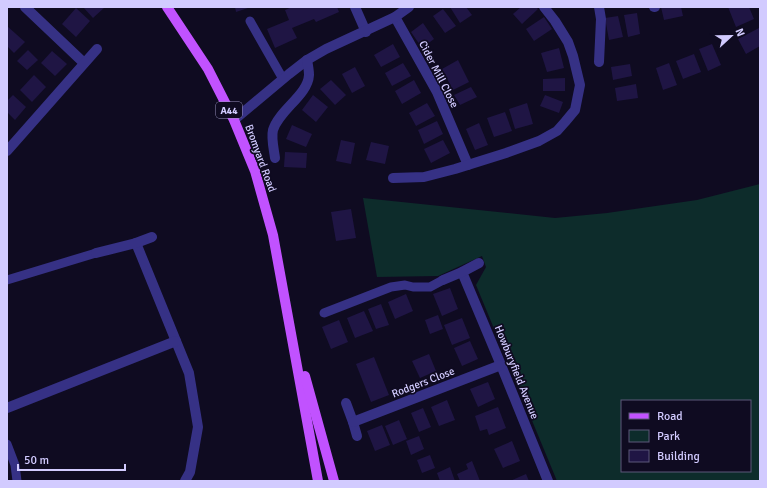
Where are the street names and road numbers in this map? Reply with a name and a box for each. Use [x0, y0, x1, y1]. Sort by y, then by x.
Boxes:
street label: Cider Mill Close [416, 38, 461, 110]
road number: A44 [216, 102, 242, 118]
street label: Bromyard Road [242, 123, 279, 194]
street label: Howburyfield Avenue [492, 323, 541, 421]
street label: Rodgers Close [390, 364, 457, 400]

